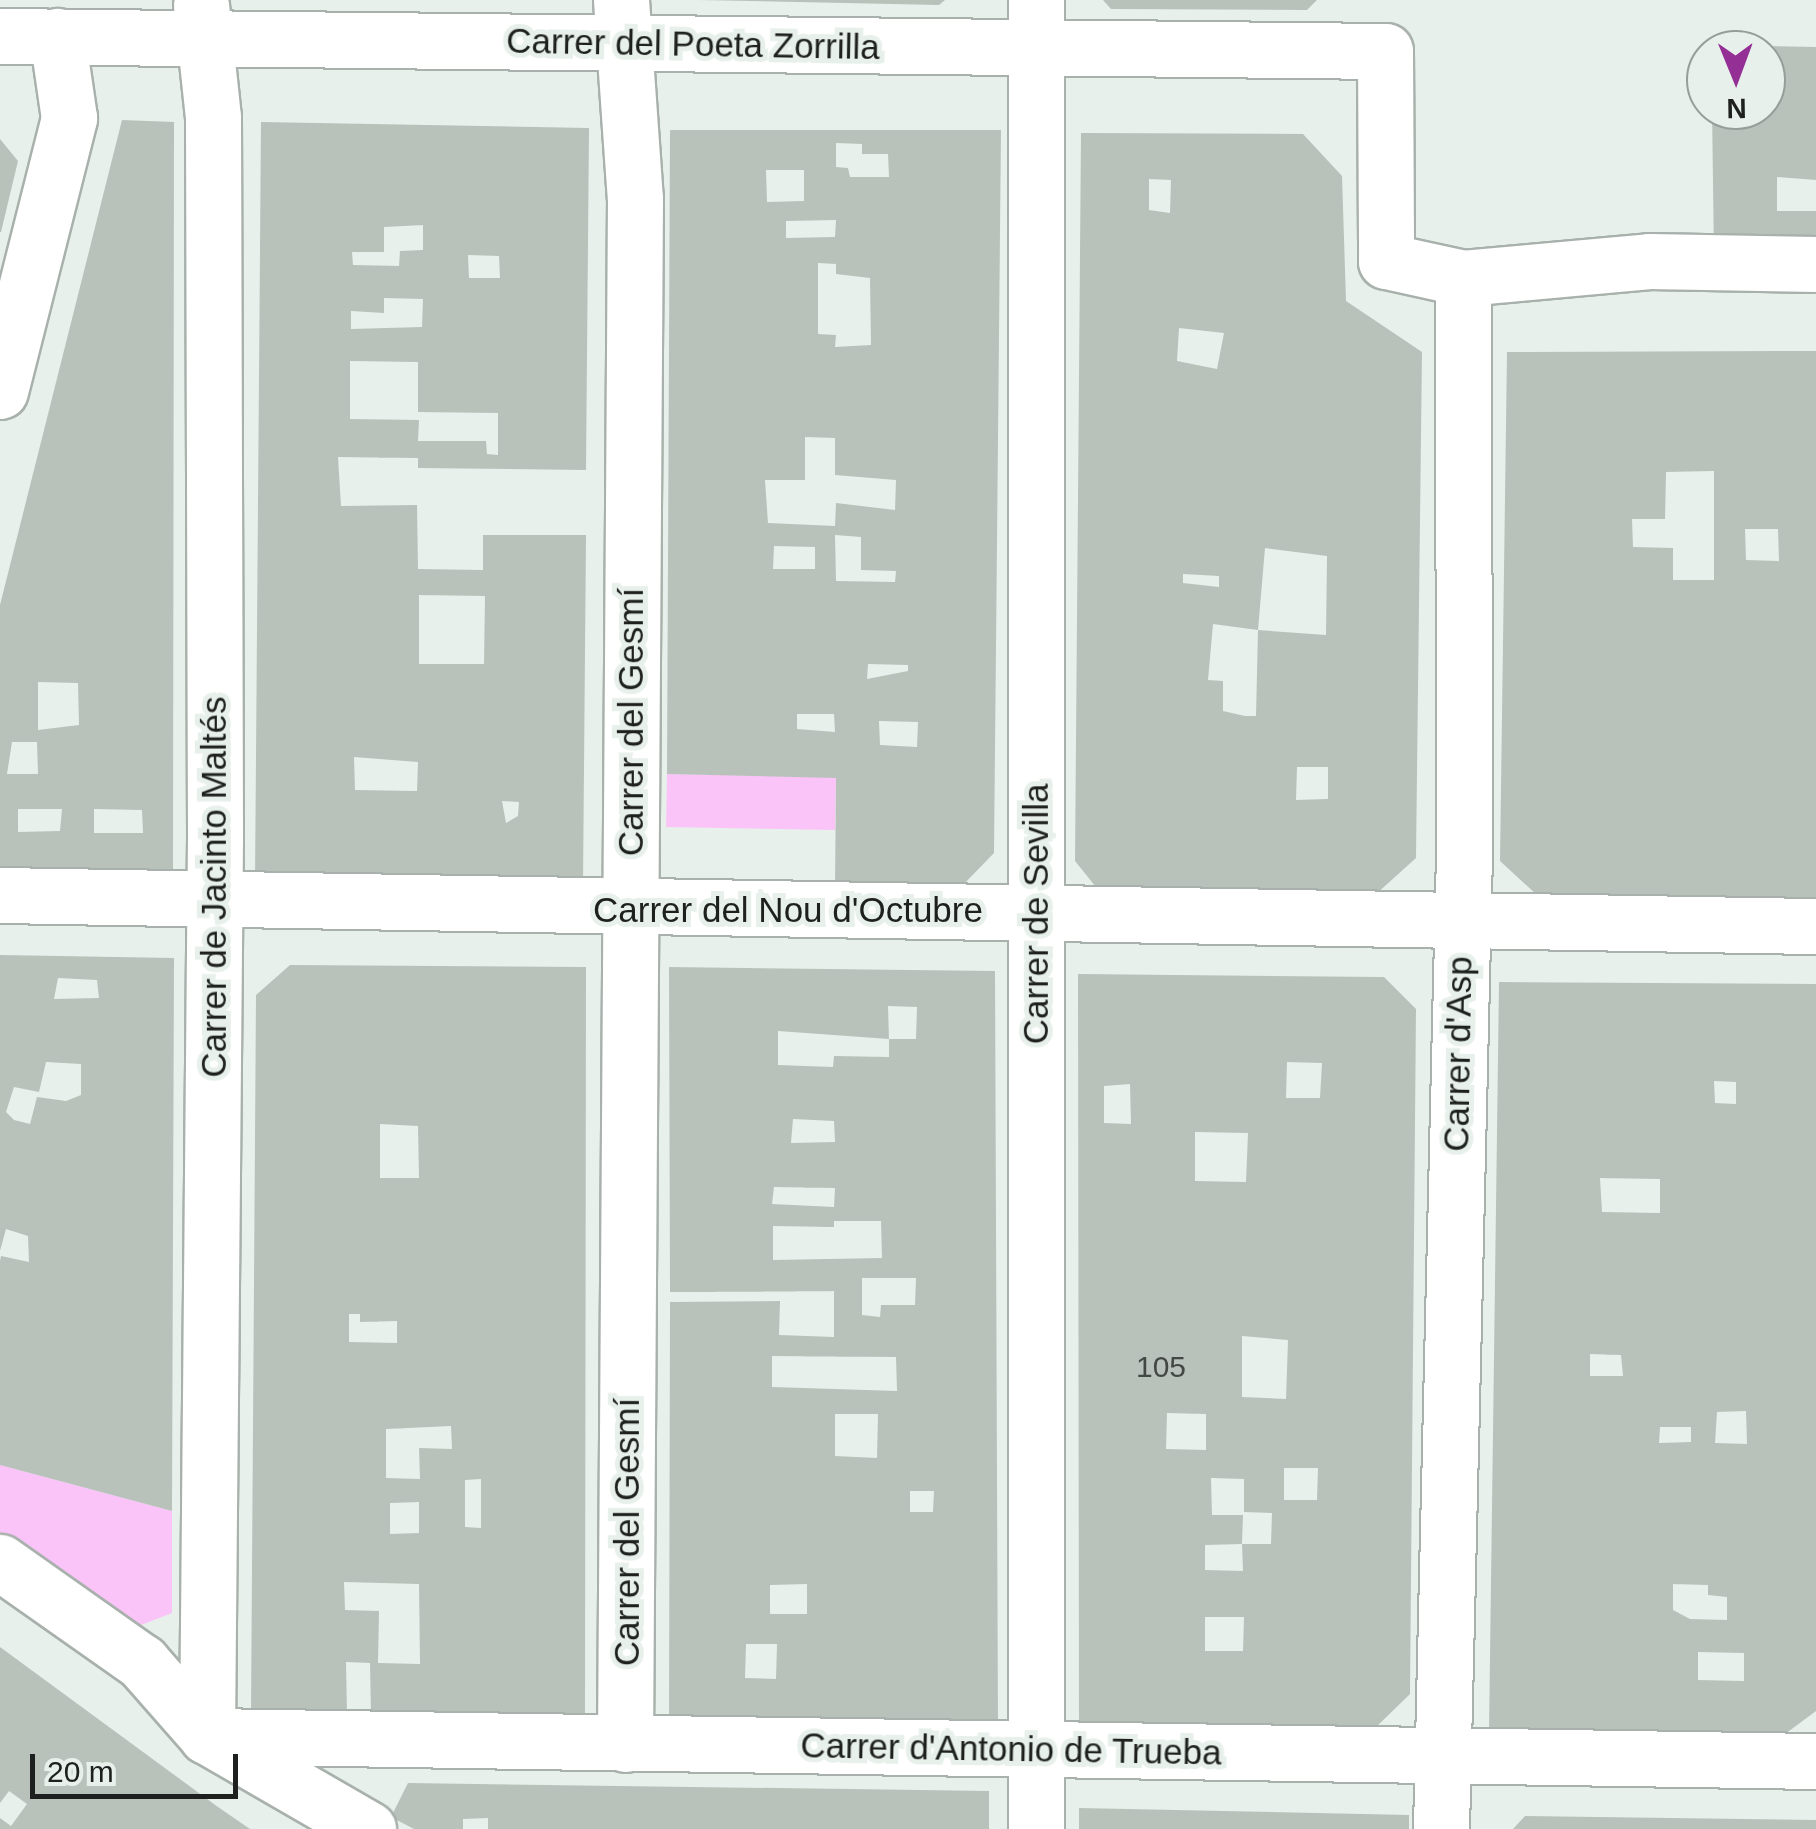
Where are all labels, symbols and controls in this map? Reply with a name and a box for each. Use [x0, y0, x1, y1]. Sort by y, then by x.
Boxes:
street label: Carrer del Poeta Zorrilla [506, 20, 880, 68]
north arrow [1686, 30, 1786, 130]
text: N [1726, 93, 1747, 124]
street label: Carrer del Gesmí [610, 588, 652, 856]
street label: Carrer de Jacinto Maltés [193, 696, 235, 1078]
street label: Carrer de Sevilla [1015, 784, 1057, 1044]
street label: Carrer del Nou d'Octubre [593, 889, 983, 931]
street label: Carrer d'Asp [1435, 956, 1481, 1152]
house number: 105 [1136, 1349, 1186, 1385]
street label: Carrer del Gesmí [606, 1398, 648, 1666]
street label: Carrer d'Antonio de Trueba [800, 1724, 1222, 1774]
scale bar [35, 1734, 242, 1796]
text: 20 m [47, 1755, 114, 1788]

